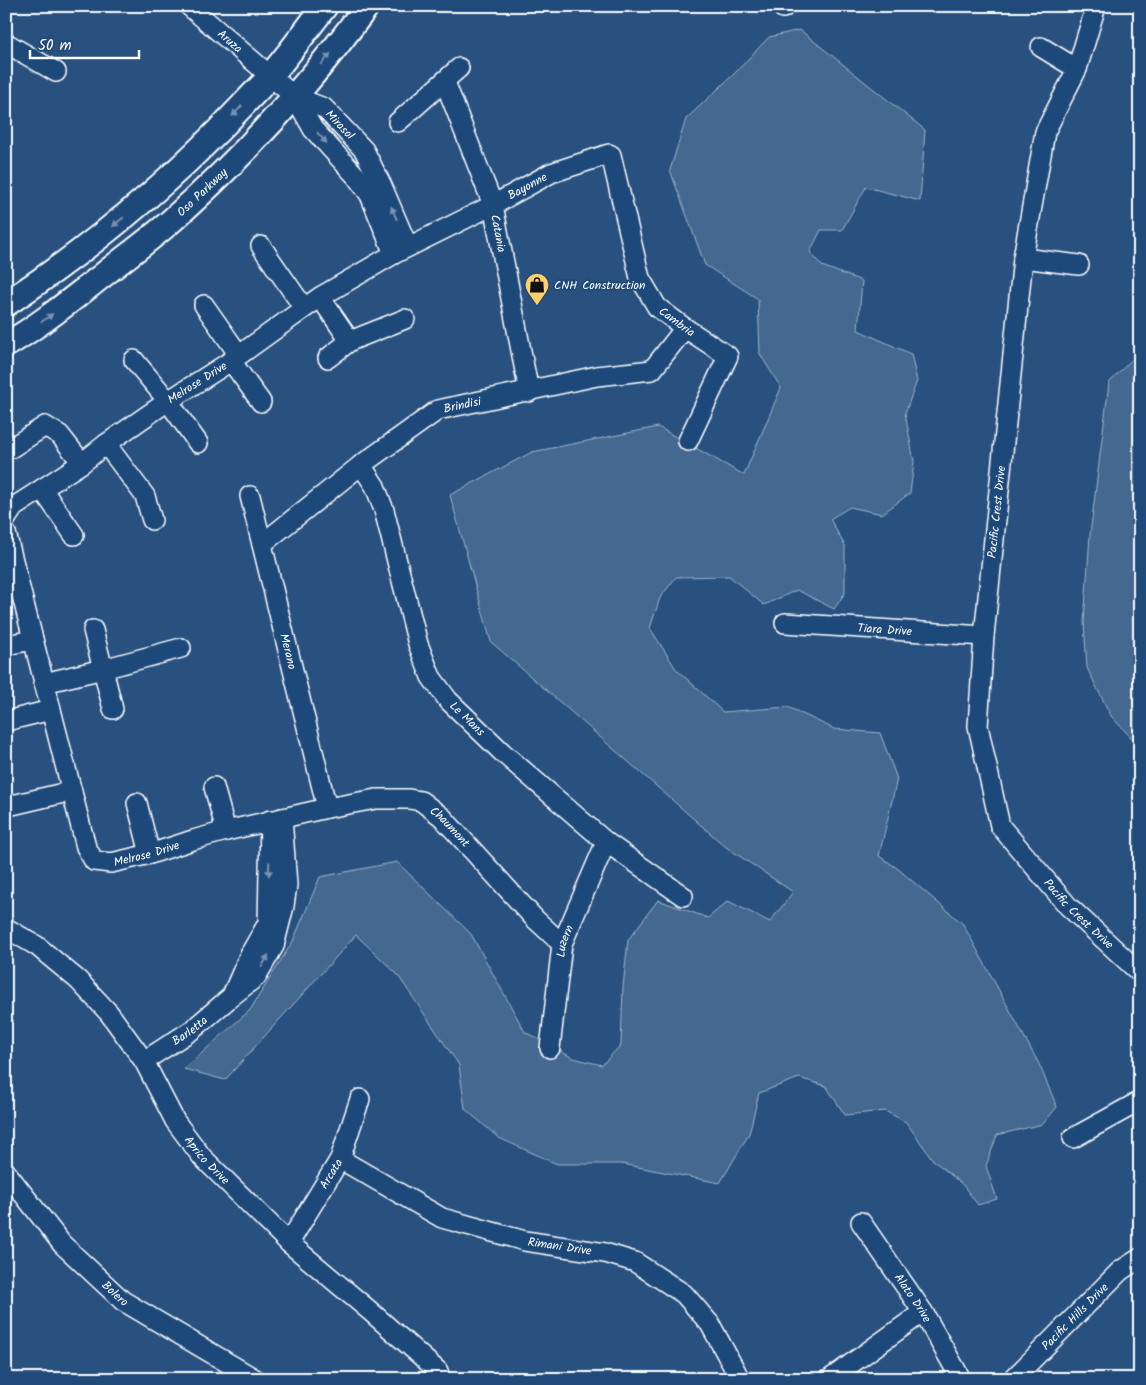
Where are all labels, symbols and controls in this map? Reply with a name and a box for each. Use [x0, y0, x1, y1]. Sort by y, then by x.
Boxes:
street label: Aruza [213, 25, 247, 58]
scale bar [30, 28, 139, 60]
text: 50 m [38, 34, 72, 58]
one-way arrow [320, 53, 331, 66]
one-way arrow [231, 105, 243, 117]
street label: Mirasol [321, 105, 359, 144]
one-way arrow [316, 131, 328, 143]
street label: Oso Parkway [172, 163, 232, 221]
street label: Bayonne [504, 167, 551, 205]
one-way arrow [389, 206, 397, 220]
street label: Catania [486, 213, 511, 254]
one-way arrow [111, 216, 124, 227]
shop icon: CNH Construction [524, 272, 550, 306]
place label: CNH Construction [554, 276, 645, 295]
street label: Cambria [655, 302, 699, 342]
one-way arrow [40, 313, 53, 323]
street label: Melrose Drive [163, 356, 231, 409]
street label: Brindisi [442, 391, 484, 418]
street label: Pacific Crest Drive [983, 464, 1011, 559]
street label: Tiara Drive [857, 618, 913, 641]
street label: Merano [275, 631, 302, 671]
street label: Le Mans [445, 697, 490, 741]
street label: Chaumont [426, 801, 475, 852]
street label: Melrose Drive [112, 835, 183, 872]
one-way arrow [265, 861, 273, 877]
street label: Pacific Crest Drive [1039, 874, 1119, 954]
street label: Luzern [551, 922, 579, 958]
one-way arrow [261, 955, 270, 968]
street label: Barletta [168, 1011, 212, 1050]
street label: Aprico Drive [180, 1132, 235, 1189]
street label: Arcata [314, 1155, 348, 1193]
street label: Rimani Drive [526, 1232, 593, 1260]
street label: Alato Drive [890, 1269, 937, 1326]
street label: Bolero [97, 1276, 132, 1312]
street label: Pacific Hills Drive [1037, 1278, 1113, 1355]

